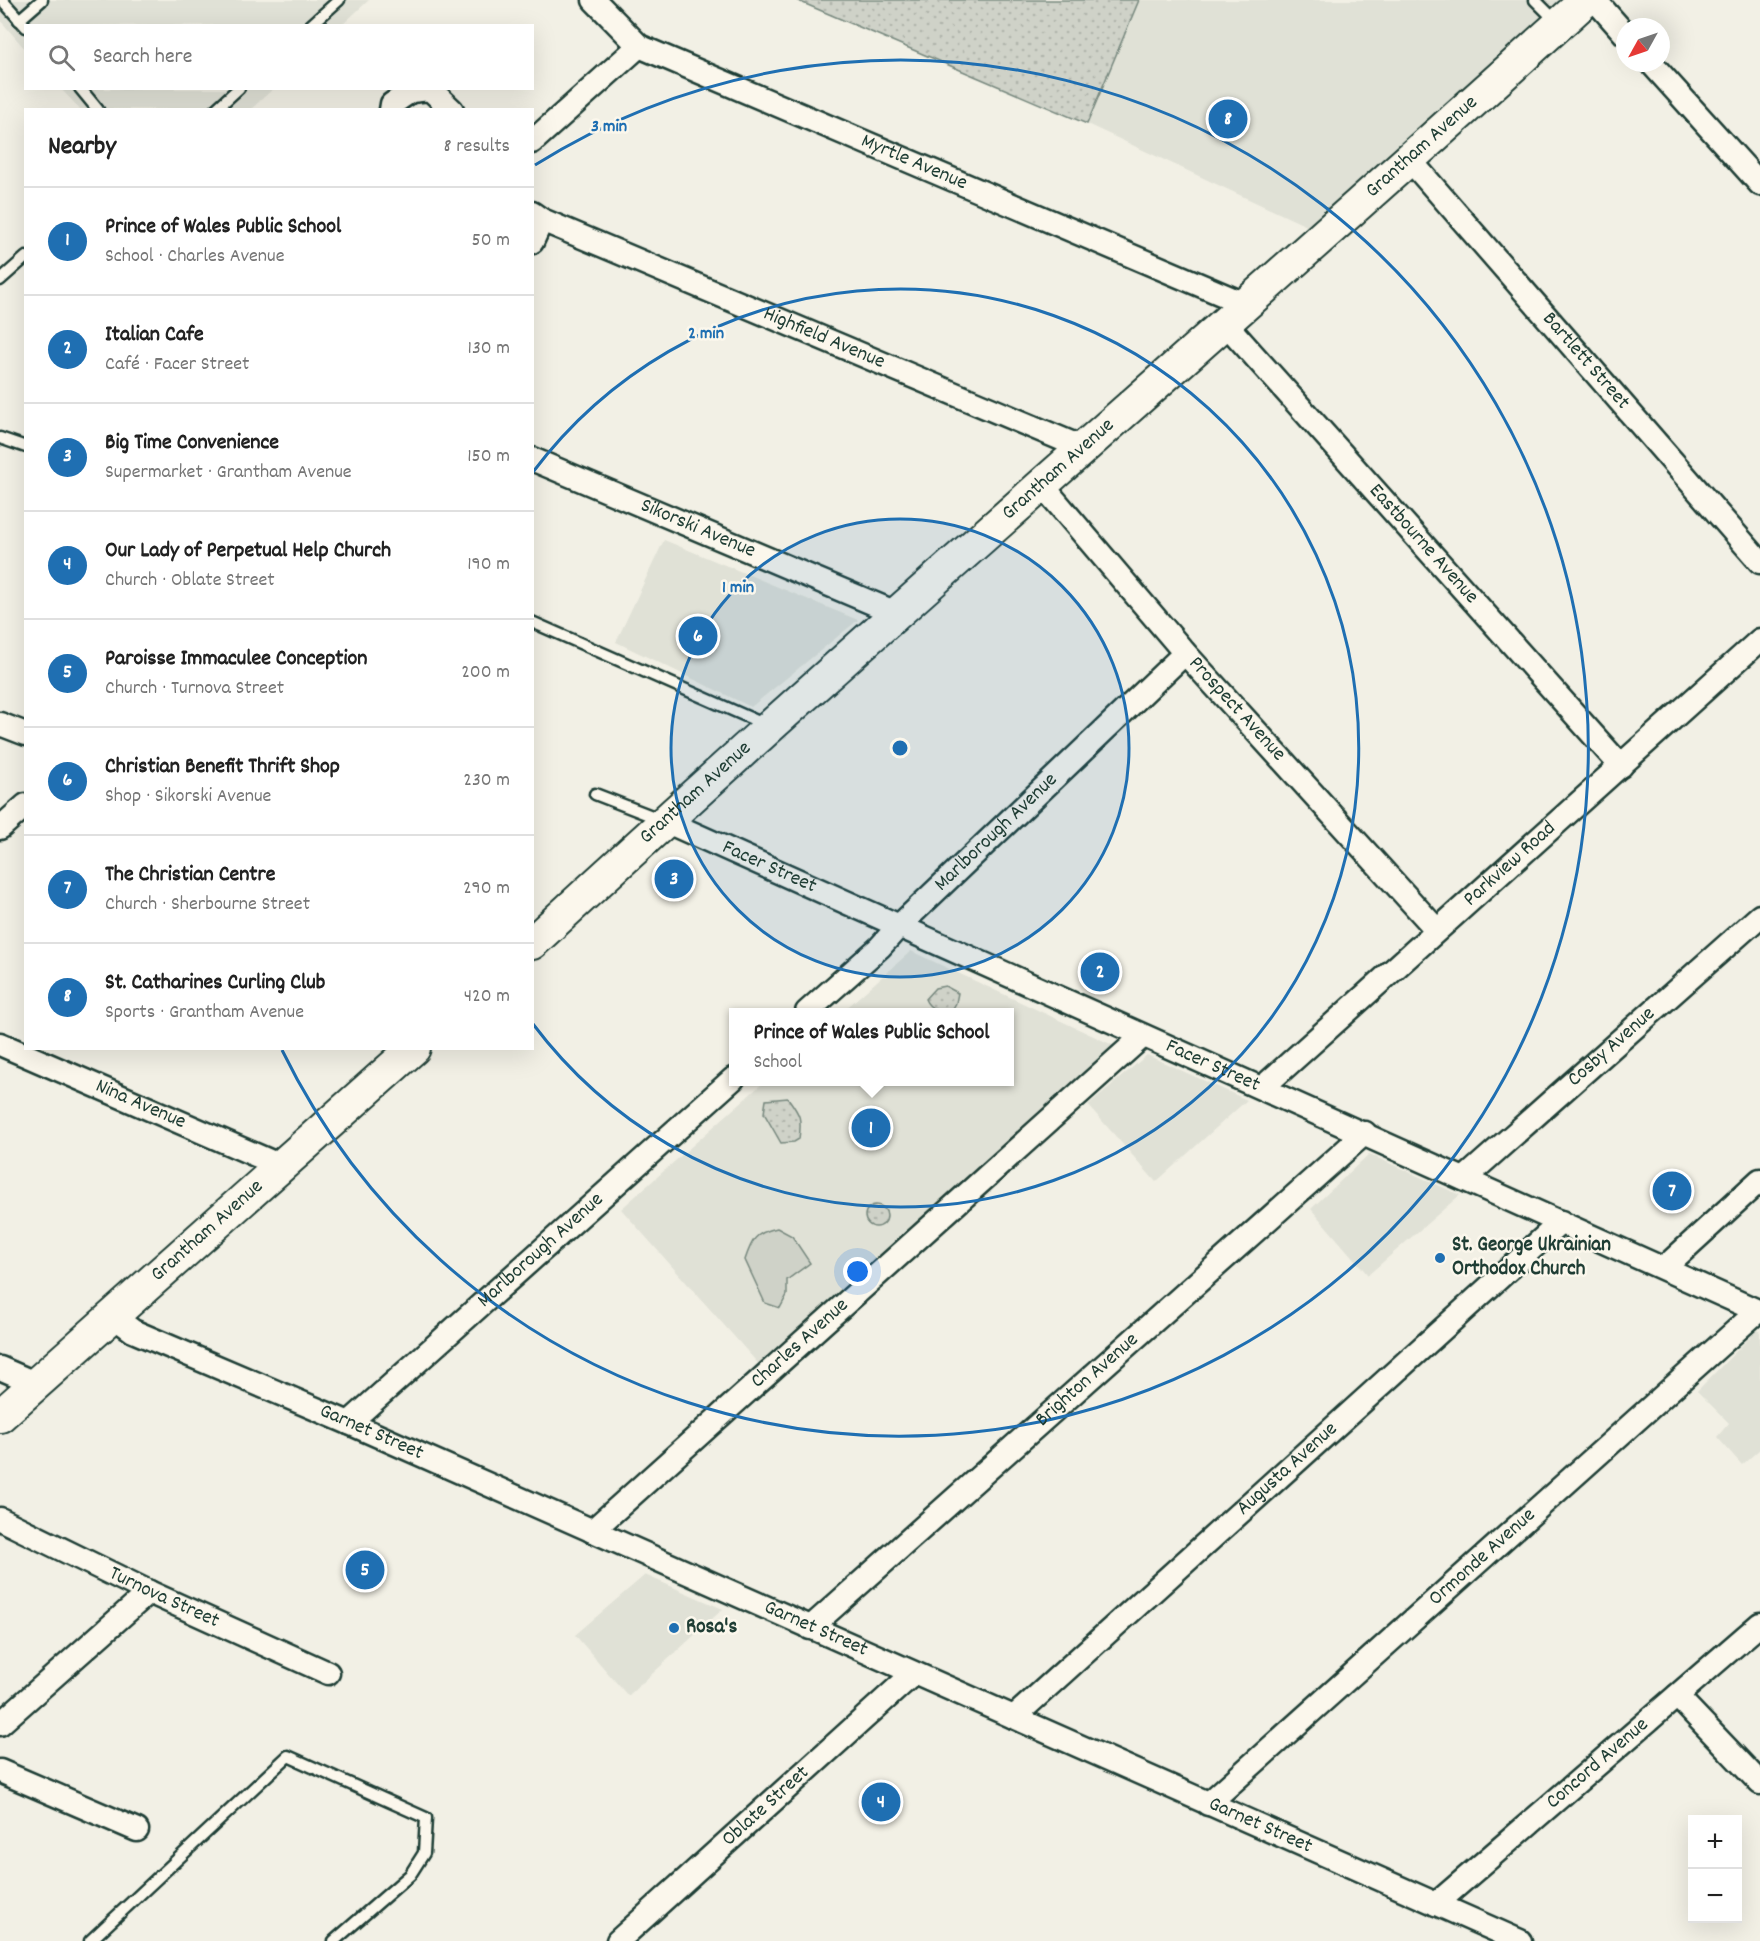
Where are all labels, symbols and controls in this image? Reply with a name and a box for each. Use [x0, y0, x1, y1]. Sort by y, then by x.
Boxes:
north arrow [1616, 18, 1670, 72]
search box [24, 24, 534, 90]
icon: search [45, 41, 78, 74]
text: Search here [93, 42, 192, 73]
street label: Grantham Avenue [1359, 89, 1485, 206]
pin: 8 [1208, 96, 1248, 142]
text: 3 min [591, 115, 627, 140]
street label: Myrtle Avenue [856, 127, 972, 199]
text: Nearby [48, 129, 116, 166]
text: 8 results [444, 133, 510, 161]
text: Prince of Wales Public School [105, 212, 341, 243]
text: 1 [65, 227, 70, 255]
text: 50 m [472, 227, 510, 255]
text: School · Charles Avenue [105, 243, 284, 271]
street label: Highfield Avenue [758, 300, 889, 378]
street label: Bartlett Street [1534, 306, 1637, 417]
text: Italian Cafe [105, 320, 204, 351]
text: 2 min [688, 322, 724, 347]
text: 2 [63, 335, 72, 363]
text: 130 m [468, 335, 510, 363]
text: Café · Facer Street [105, 351, 249, 379]
street label: Grantham Avenue [996, 412, 1122, 528]
text: Big Time Convenience [105, 428, 279, 459]
text: 3 [63, 443, 72, 471]
text: 150 m [467, 443, 510, 471]
text: Supermarket · Grantham Avenue [105, 459, 352, 487]
street label: Eastbourne Avenue [1361, 478, 1485, 611]
street label: Sikorski Avenue [636, 491, 760, 567]
text: Our Lady of Perpetual Help Church [105, 536, 391, 567]
text: 4 [63, 551, 72, 579]
text: 190 m [467, 551, 510, 579]
text: Church · Oblate Street [105, 567, 275, 595]
text: 1 min [722, 576, 754, 601]
pin: 6 [678, 614, 718, 658]
text: Paroisse Immaculee Conception [105, 644, 367, 675]
street label: Prospect Avenue [1181, 650, 1292, 769]
text: 5 [63, 659, 72, 687]
text: 200 m [461, 659, 510, 687]
text: Church · Turnova Street [105, 675, 284, 703]
street label: Grantham Avenue [633, 735, 759, 852]
centre of rings [890, 738, 910, 758]
text: Christian Benefit Thrift Shop [105, 752, 340, 783]
street label: Marlborough Avenue [928, 766, 1065, 899]
text: 6 [63, 767, 72, 795]
text: 230 m [463, 767, 510, 795]
text: Shop · Sikorski Avenue [105, 783, 271, 811]
street label: Parkview Road [1457, 815, 1563, 914]
street label: Facer Street [717, 833, 821, 902]
pin: 3 [654, 856, 694, 902]
text: The Christian Centre [105, 860, 275, 891]
text: 7 [64, 875, 71, 903]
text: 290 m [463, 875, 510, 903]
text: Church · Sherbourne Street [105, 891, 310, 919]
pin: 2 [1080, 950, 1120, 994]
text: St. Catharines Curling Club [105, 968, 325, 999]
text: 8 [63, 983, 72, 1011]
text: 420 m [464, 983, 510, 1011]
text: Sports · Grantham Avenue [105, 999, 304, 1027]
street label: Cosby Avenue [1561, 1000, 1663, 1095]
popup [729, 1008, 1014, 1086]
text: Prince of Wales Public School [753, 1018, 990, 1049]
street label: Facer Street [1160, 1032, 1265, 1101]
text: School [753, 1049, 802, 1077]
street label: Nina Avenue [90, 1072, 190, 1138]
pin: 1 [852, 1106, 890, 1150]
pin: 7 [1652, 1168, 1692, 1214]
street label: Grantham Avenue [145, 1173, 271, 1290]
street label: Marlborough Avenue [471, 1186, 611, 1316]
place label: St. George Ukrainian Orthodox Church [1452, 1231, 1611, 1285]
marker: St. George Ukrainian Orthodox Church [1433, 1251, 1447, 1265]
your location [843, 1257, 872, 1286]
street label: Charles Avenue [744, 1292, 856, 1396]
street label: Brighton Avenue [1029, 1326, 1146, 1435]
street label: Garnet Street [314, 1397, 428, 1469]
street label: Augusta Avenue [1230, 1415, 1345, 1523]
street label: Ormonde Avenue [1423, 1502, 1543, 1614]
pin: 5 [346, 1548, 385, 1592]
street label: Turnova Street [103, 1559, 224, 1637]
street label: Garnet Street [759, 1593, 873, 1666]
place label: Rosa's [686, 1613, 737, 1643]
marker: Rosa's [667, 1621, 681, 1635]
street label: Concord Avenue [1540, 1711, 1656, 1817]
street label: Oblate Street [716, 1759, 817, 1854]
pin: 4 [862, 1780, 900, 1824]
street label: Garnet Street [1203, 1790, 1317, 1862]
map controls [1688, 1815, 1742, 1923]
button: + [1688, 1815, 1742, 1869]
button: − [1688, 1869, 1742, 1923]

